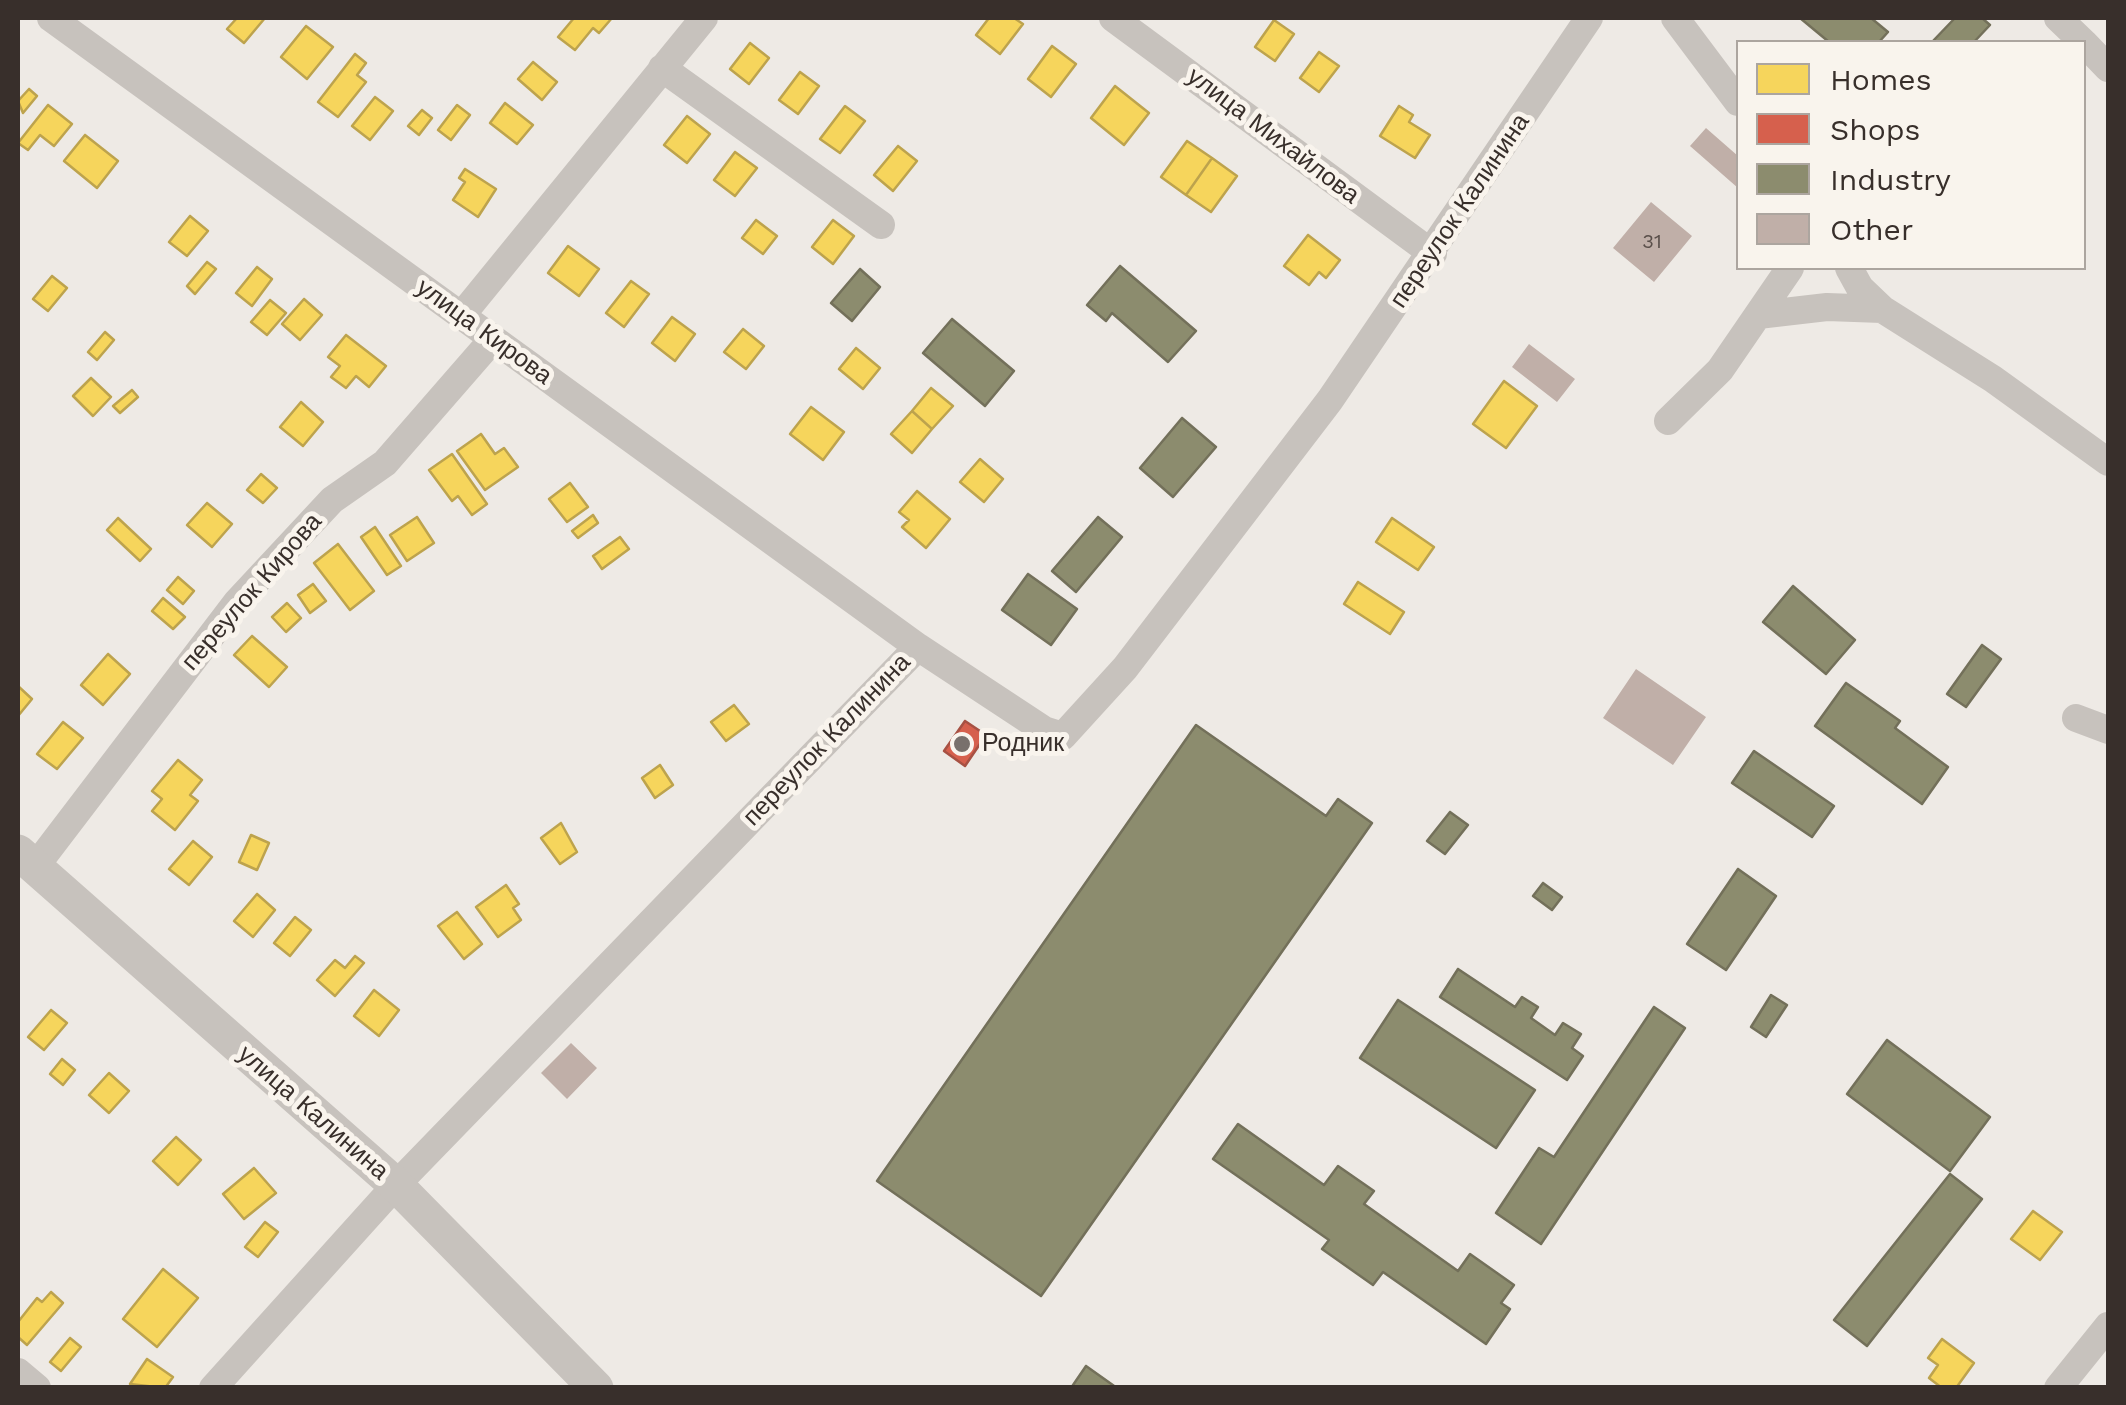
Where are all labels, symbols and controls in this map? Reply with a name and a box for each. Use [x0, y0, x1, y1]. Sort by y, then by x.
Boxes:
legend [1736, 40, 2086, 270]
street label: улица Михайлова [1181, 61, 1365, 211]
text: Homes [1830, 62, 1932, 97]
street label: переулок Калинина [1384, 108, 1536, 314]
text: Shops [1830, 112, 1920, 147]
text: Industry [1830, 162, 1951, 197]
text: Other [1830, 212, 1913, 247]
house number: 31 [1642, 230, 1662, 254]
street label: улица Кирова [410, 273, 558, 391]
street label: переулок Кирова [176, 507, 328, 677]
street label: переулок Калинина [737, 648, 917, 832]
place label: Родник [982, 729, 1064, 759]
marker: Родник [951, 733, 973, 755]
street label: улица Калинина [232, 1039, 394, 1187]

